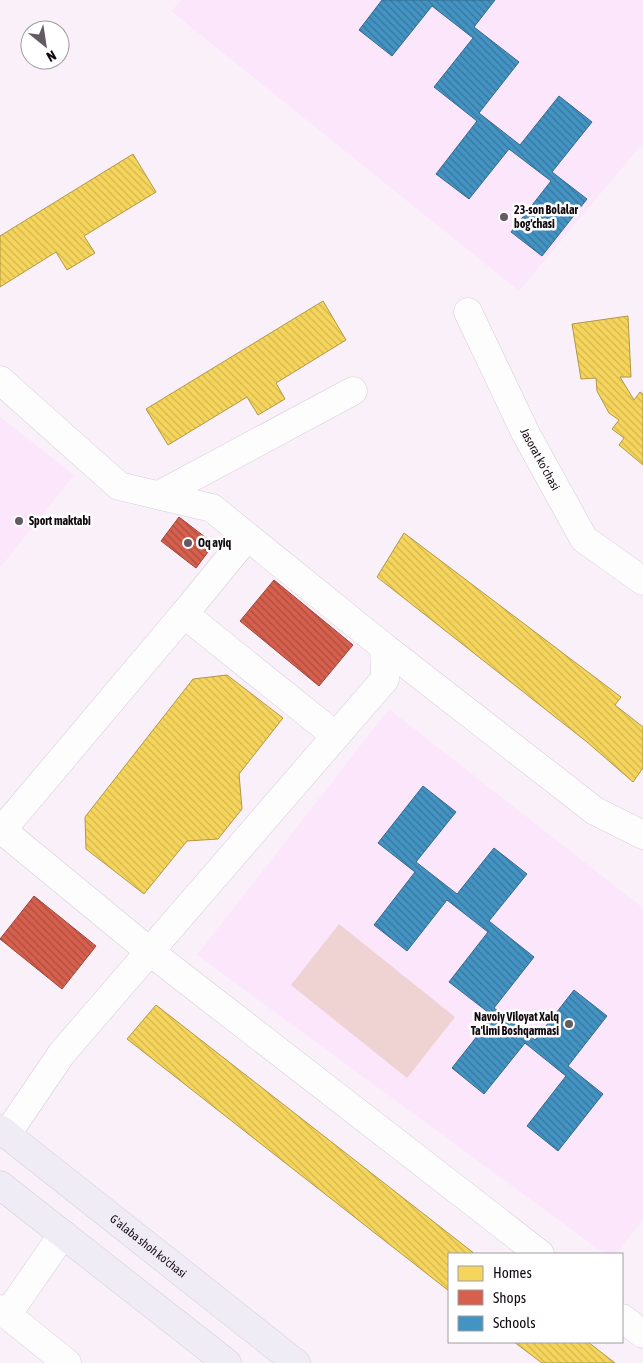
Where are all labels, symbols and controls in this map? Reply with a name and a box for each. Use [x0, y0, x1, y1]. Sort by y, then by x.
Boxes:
north arrow [20, 20, 70, 70]
text: N [44, 47, 59, 65]
place label: 23-son Bolalar bog'chasi [514, 203, 578, 231]
marker: 23-son Bolalar bog'chasi [498, 211, 510, 223]
street label: Jasorat ko‘chasi [517, 426, 563, 493]
place label: Sport maktabi [29, 514, 91, 528]
marker: Sport maktabi [13, 515, 25, 527]
place label: Oq ayiq [198, 536, 232, 550]
marker: Oq ayiq [182, 537, 194, 549]
place label: Navoiy Viloyat Xalq Ta'limi Boshqarmasi [471, 1010, 559, 1038]
marker: Navoiy Viloyat Xalq Ta'limi Boshqarmasi [563, 1018, 575, 1030]
street label: G'alaba shoh ko'chasi [107, 1212, 189, 1281]
legend [448, 1253, 623, 1343]
text: Homes [493, 1264, 532, 1281]
text: Shops [493, 1289, 526, 1306]
text: Schools [493, 1314, 536, 1331]

